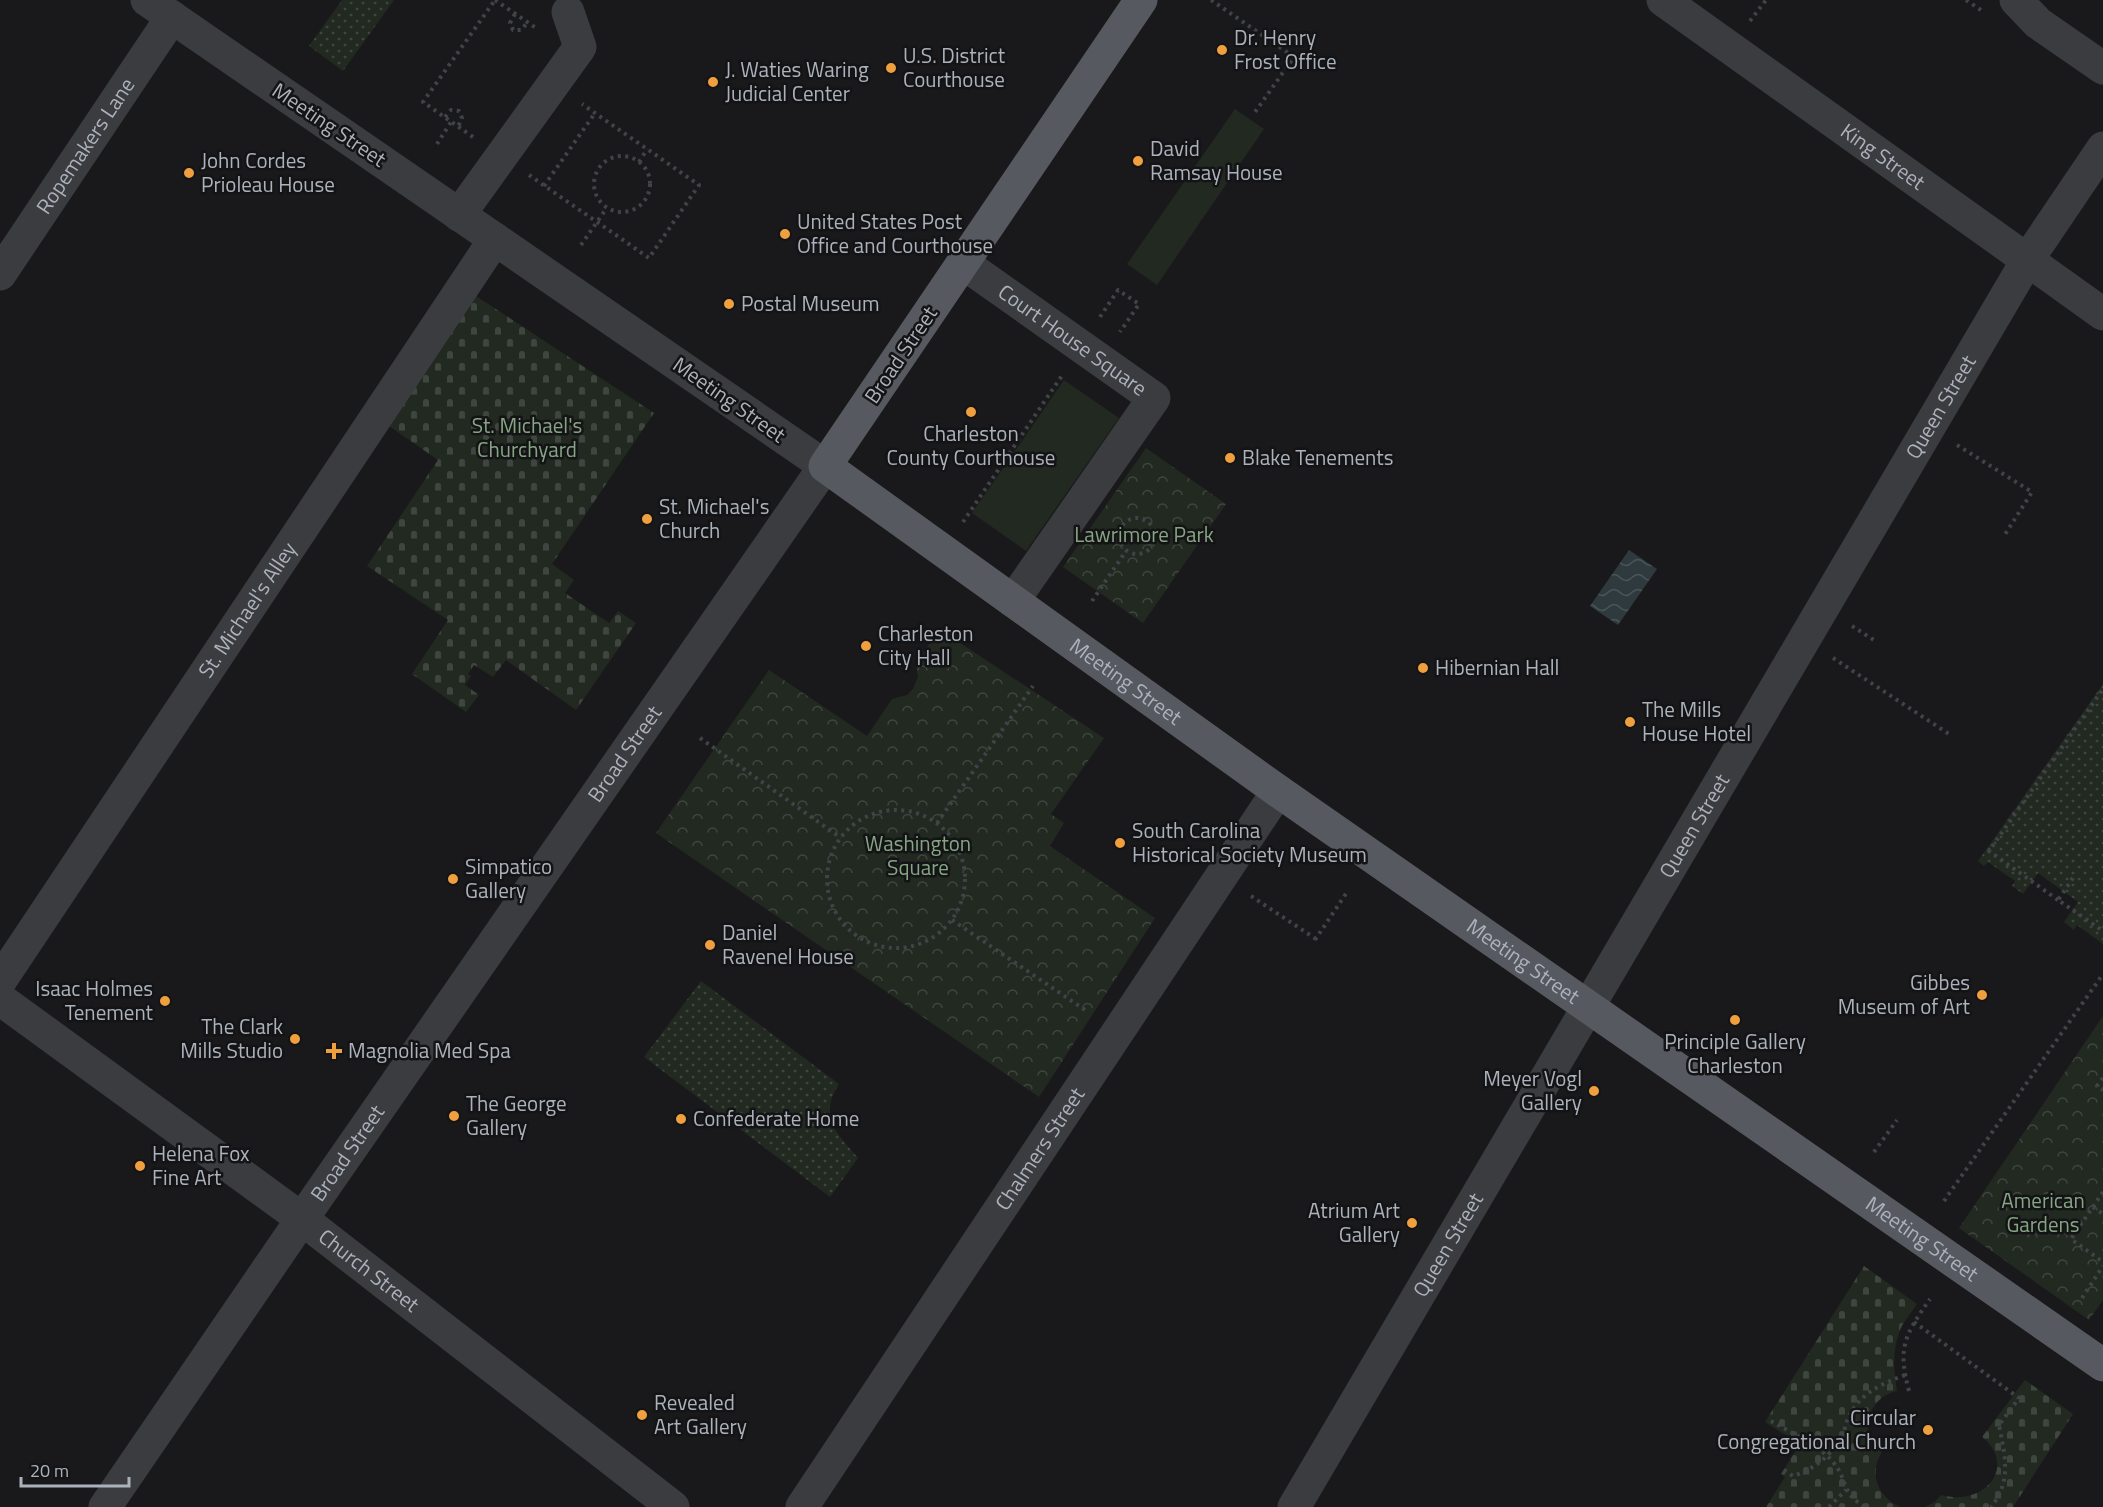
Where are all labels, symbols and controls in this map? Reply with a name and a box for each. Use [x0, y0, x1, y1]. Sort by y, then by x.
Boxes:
place label: Dr. Henry Frost Office [1234, 21, 1337, 77]
place label: U.S. District Courthouse [903, 39, 1006, 95]
marker: Dr. Henry Frost Office [1215, 43, 1229, 57]
place label: J. Waties Waring Judicial Center [725, 53, 869, 109]
marker: U.S. District Courthouse [884, 61, 898, 75]
street label: Ropemakers Lane [28, 71, 142, 220]
street label: Meeting Street [266, 74, 394, 175]
marker: J. Waties Waring Judicial Center [706, 75, 720, 89]
street label: King Street [1834, 115, 1933, 198]
place label: David Ramsay House [1150, 132, 1283, 188]
place label: John Cordes Prioleau House [201, 144, 335, 200]
marker: David Ramsay House [1131, 154, 1145, 168]
marker: John Cordes Prioleau House [182, 166, 196, 180]
place label: United States Post Office and Courthouse [797, 205, 993, 261]
marker: United States Post Office and Courthouse [778, 227, 792, 241]
street label: Court House Square [992, 276, 1154, 403]
place label: Postal Museum [741, 287, 879, 319]
marker: Postal Museum [722, 297, 736, 311]
street label: Broad Street [856, 299, 945, 410]
street label: Meeting Street [667, 348, 793, 450]
street label: Queen Street [1897, 348, 1984, 465]
marker: Charleston County Courthouse [964, 405, 978, 419]
park label: St. Michael's Churchyard [472, 409, 582, 465]
place label: Charleston County Courthouse [887, 417, 1055, 473]
place label: Blake Tenements [1242, 441, 1393, 473]
marker: Blake Tenements [1223, 451, 1237, 465]
place label: St. Michael's Church [659, 490, 769, 546]
marker: St. Michael's Church [640, 512, 654, 526]
park label: Lawrimore Park [1074, 518, 1214, 550]
street label: St. Michael's Alley [190, 535, 304, 684]
place label: Charleston City Hall [878, 617, 973, 673]
street label: Meeting Street [1063, 630, 1189, 733]
marker: Charleston City Hall [859, 639, 873, 653]
place label: Hibernian Hall [1435, 651, 1559, 683]
marker: Hibernian Hall [1416, 661, 1430, 675]
place label: The Mills House Hotel [1642, 693, 1751, 749]
street label: Broad Street [579, 698, 669, 808]
marker: The Mills House Hotel [1623, 715, 1637, 729]
street label: Queen Street [1650, 767, 1737, 884]
place label: South Carolina Historical Society Museum [1132, 814, 1367, 870]
park label: Washington Square [865, 827, 971, 883]
marker: South Carolina Historical Society Museum [1113, 836, 1127, 850]
place label: Simpatico Gallery [465, 850, 552, 906]
marker: Simpatico Gallery [446, 872, 460, 886]
street label: Meeting Street [1460, 910, 1587, 1012]
place label: Daniel Ravenel House [722, 916, 854, 972]
marker: Daniel Ravenel House [703, 938, 717, 952]
place label: Gibbes Museum of Art [1838, 966, 1971, 1022]
place label: Isaac Holmes Tenement [35, 972, 154, 1028]
marker: Gibbes Museum of Art [1975, 988, 1989, 1002]
marker: Isaac Holmes Tenement [158, 994, 172, 1008]
place label: The Clark Mills Studio [180, 1010, 283, 1066]
marker: Principle Gallery Charleston [1728, 1013, 1742, 1027]
place label: Principle Gallery Charleston [1664, 1025, 1806, 1081]
marker: The Clark Mills Studio [288, 1032, 302, 1046]
place label: Magnolia Med Spa [348, 1034, 511, 1066]
marker: Magnolia Med Spa [325, 1042, 343, 1060]
place label: Meyer Vogl Gallery [1483, 1062, 1582, 1118]
street label: Chalmers Street [987, 1080, 1092, 1216]
marker: Meyer Vogl Gallery [1587, 1084, 1601, 1098]
place label: The George Gallery [466, 1087, 567, 1143]
street label: Broad Street [302, 1097, 392, 1208]
place label: Confederate Home [693, 1102, 859, 1134]
marker: The George Gallery [447, 1109, 461, 1123]
marker: Confederate Home [674, 1112, 688, 1126]
place label: Helena Fox Fine Art [152, 1137, 250, 1193]
marker: Helena Fox Fine Art [133, 1159, 147, 1173]
park label: American Gardens [2001, 1184, 2085, 1240]
street label: Queen Street [1404, 1186, 1491, 1303]
street label: Meeting Street [1859, 1187, 1986, 1289]
place label: Atrium Art Gallery [1308, 1194, 1401, 1250]
marker: Atrium Art Gallery [1405, 1216, 1419, 1230]
street label: Church Street [312, 1220, 427, 1320]
place label: Revealed Art Gallery [654, 1386, 747, 1442]
place label: Circular Congregational Church [1717, 1401, 1916, 1457]
marker: Revealed Art Gallery [635, 1408, 649, 1422]
marker: Circular Congregational Church [1921, 1423, 1935, 1437]
scale bar [21, 1450, 129, 1488]
text: 20 m [30, 1457, 69, 1484]

